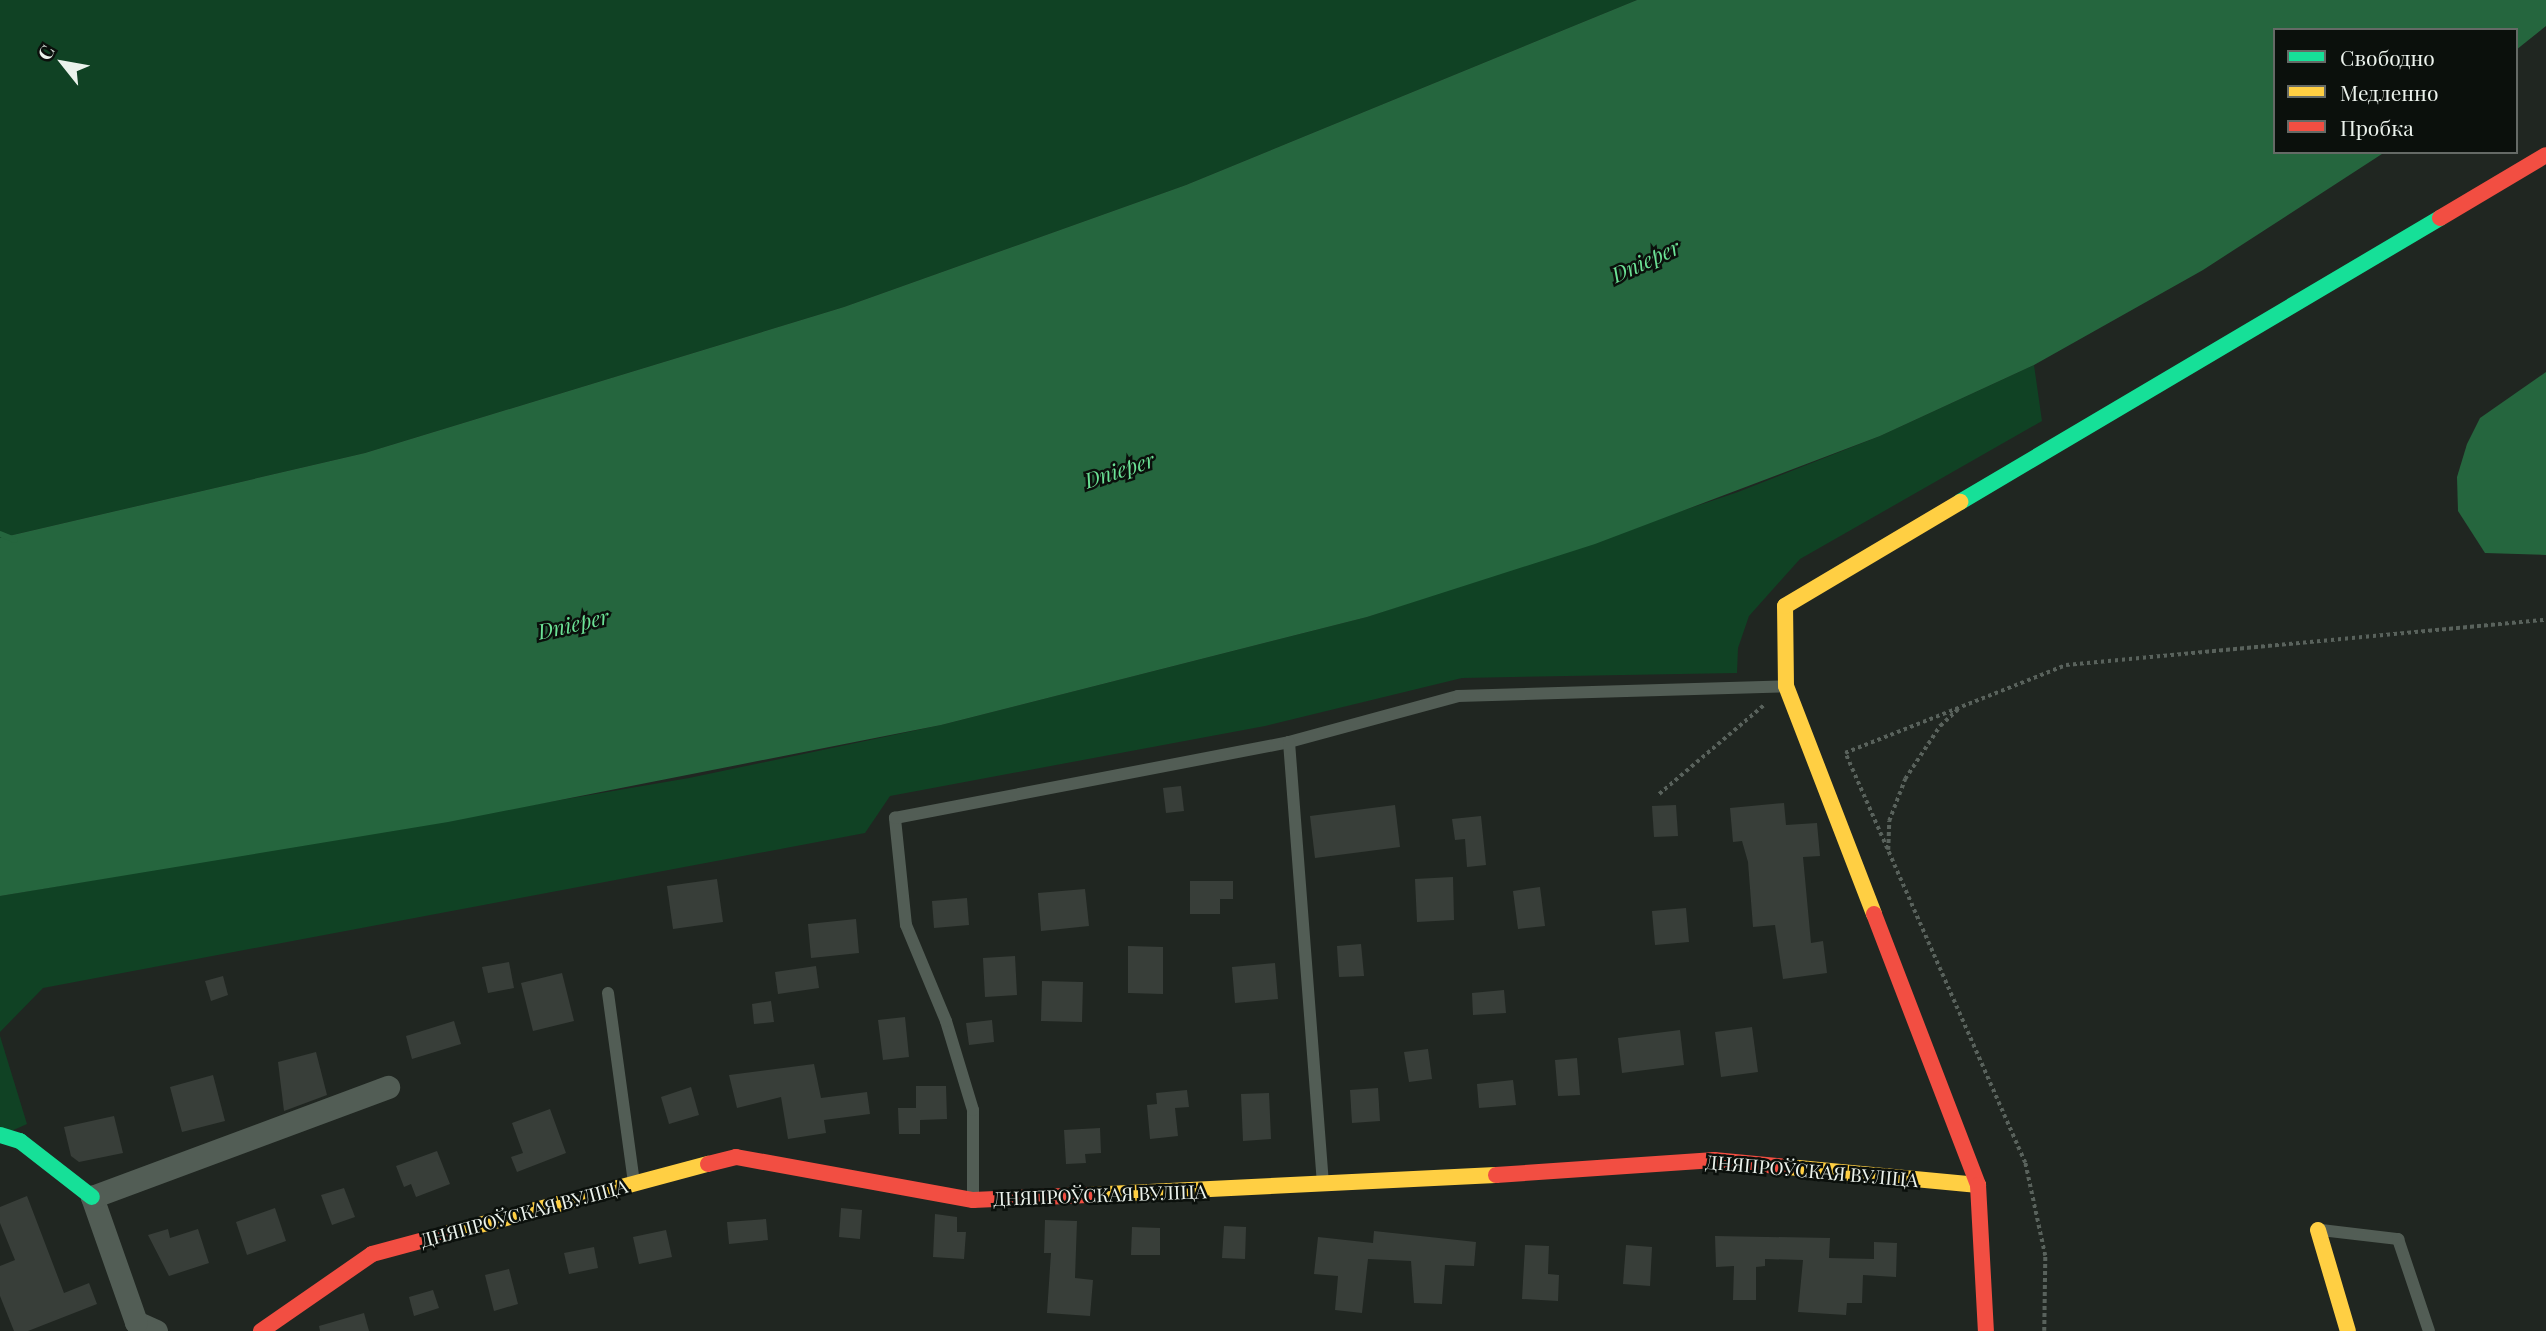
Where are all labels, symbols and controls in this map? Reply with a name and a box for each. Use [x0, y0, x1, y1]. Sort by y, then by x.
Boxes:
north arrow [28, 28, 98, 98]
legend [2273, 28, 2518, 154]
text: С [30, 40, 60, 65]
text: Свободно [2340, 43, 2435, 71]
text: Медленно [2340, 78, 2438, 106]
text: Пробка [2340, 113, 2414, 141]
water label: Dnieper [1607, 233, 1683, 287]
water label: Dnieper [1081, 446, 1157, 492]
water label: Dnieper [535, 603, 611, 643]
street label: ДНЯПРОЎСКАЯ ВУЛІЦА [1705, 1150, 1919, 1192]
street label: ДНЯПРОЎСКАЯ ВУЛІЦА [418, 1174, 630, 1252]
street label: ДНЯПРОЎСКАЯ ВУЛІЦА [993, 1180, 1207, 1210]

